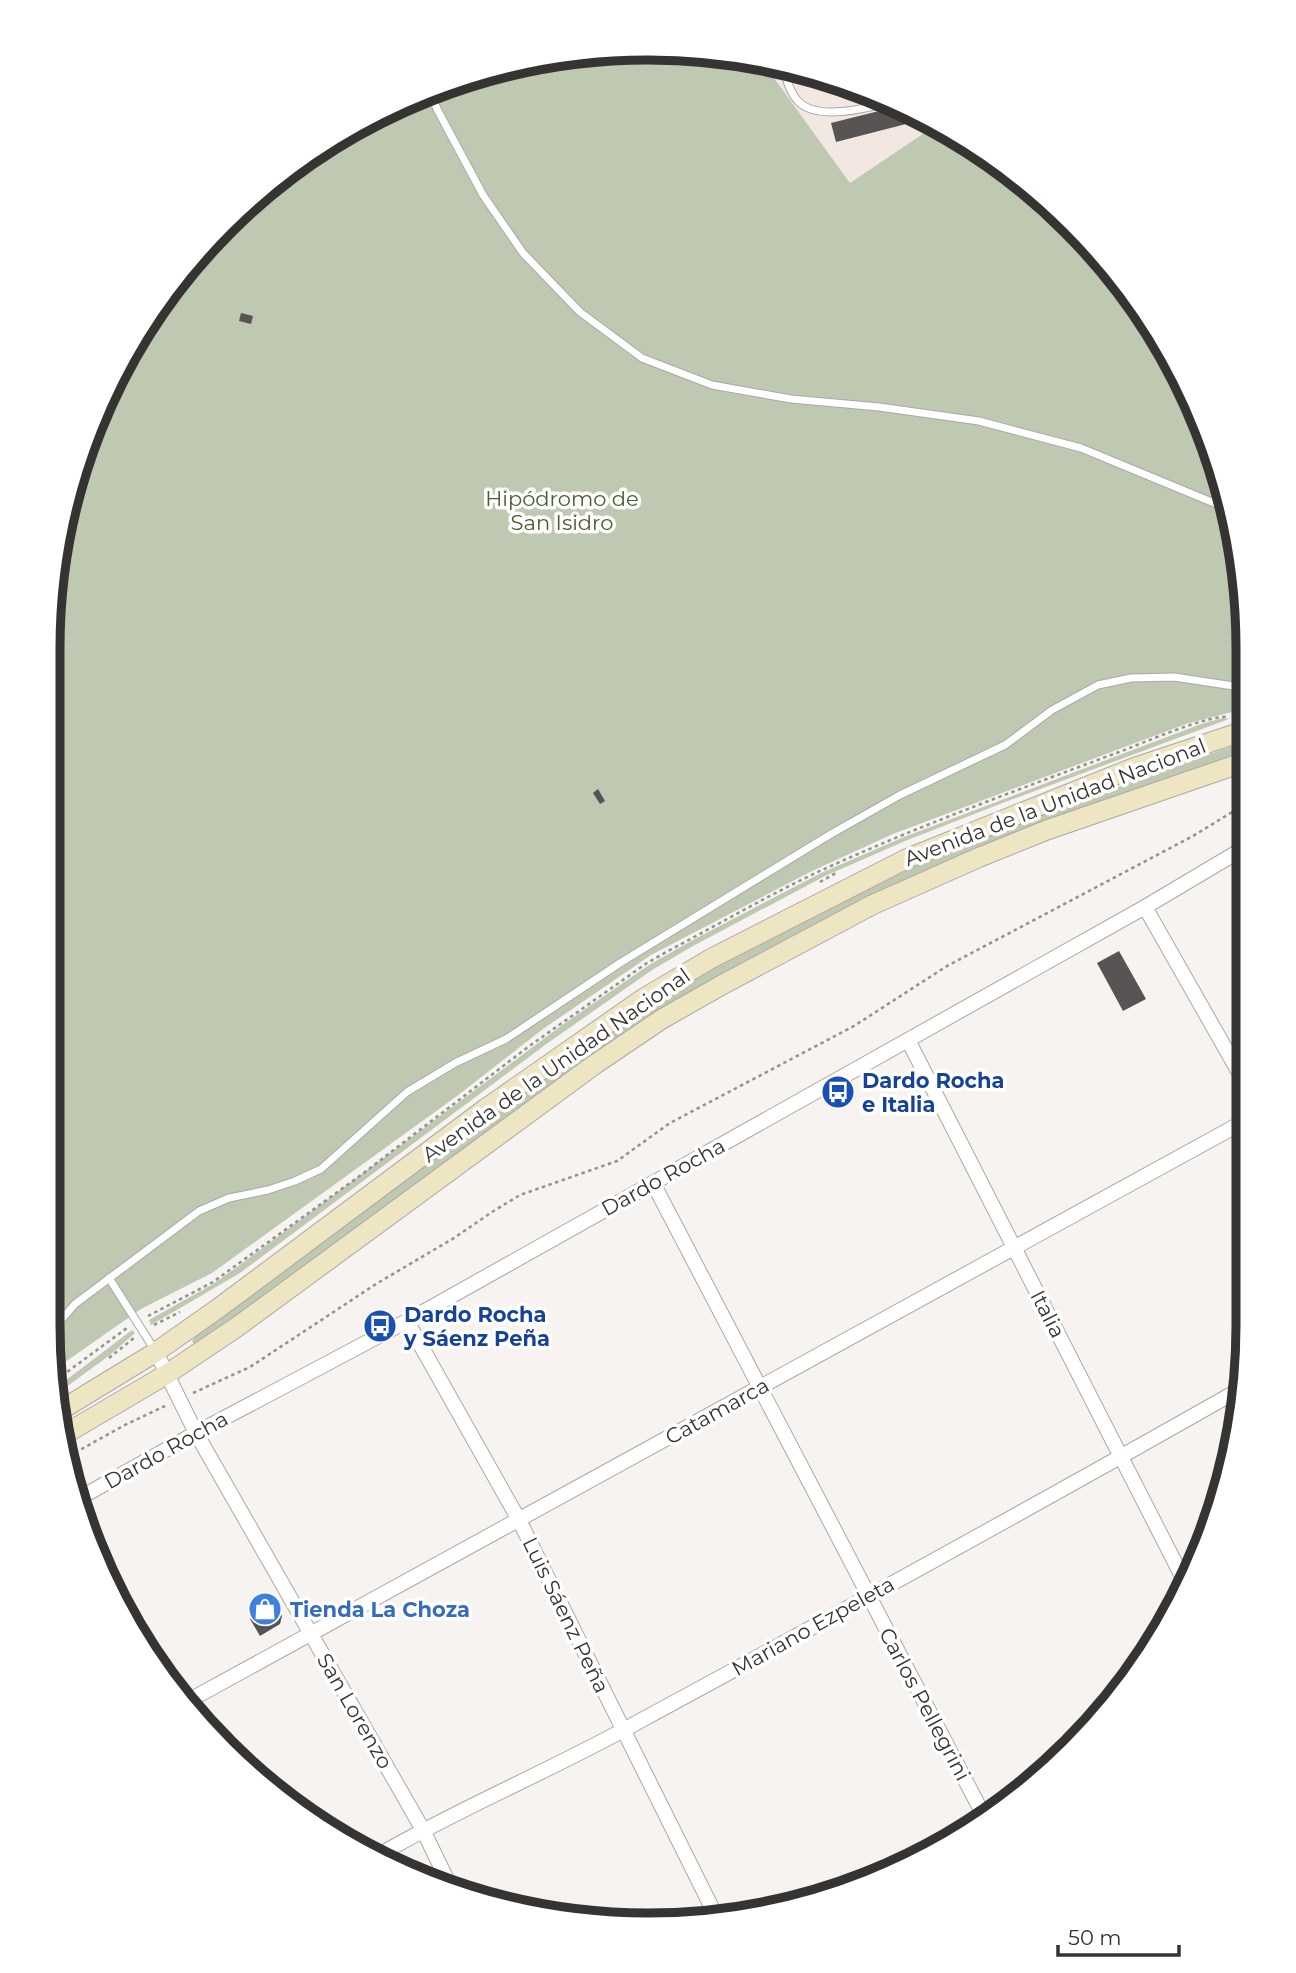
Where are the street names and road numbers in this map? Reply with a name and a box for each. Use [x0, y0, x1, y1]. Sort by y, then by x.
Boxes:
street label: Avenida de la Unidad Nacional [901, 733, 1209, 871]
street label: Avenida de la Unidad Nacional [417, 963, 695, 1167]
street label: Dardo Rocha [597, 1133, 729, 1221]
street label: Italia [1025, 1286, 1071, 1342]
street label: Catamarca [661, 1372, 773, 1450]
street label: Dardo Rocha [100, 1406, 232, 1494]
street label: Luis Sáenz Peña [517, 1533, 615, 1697]
street label: Mariano Ezpeleta [727, 1571, 899, 1681]
street label: Carlos Pellegrini [874, 1623, 976, 1785]
street label: San Lorenzo [312, 1649, 398, 1773]

